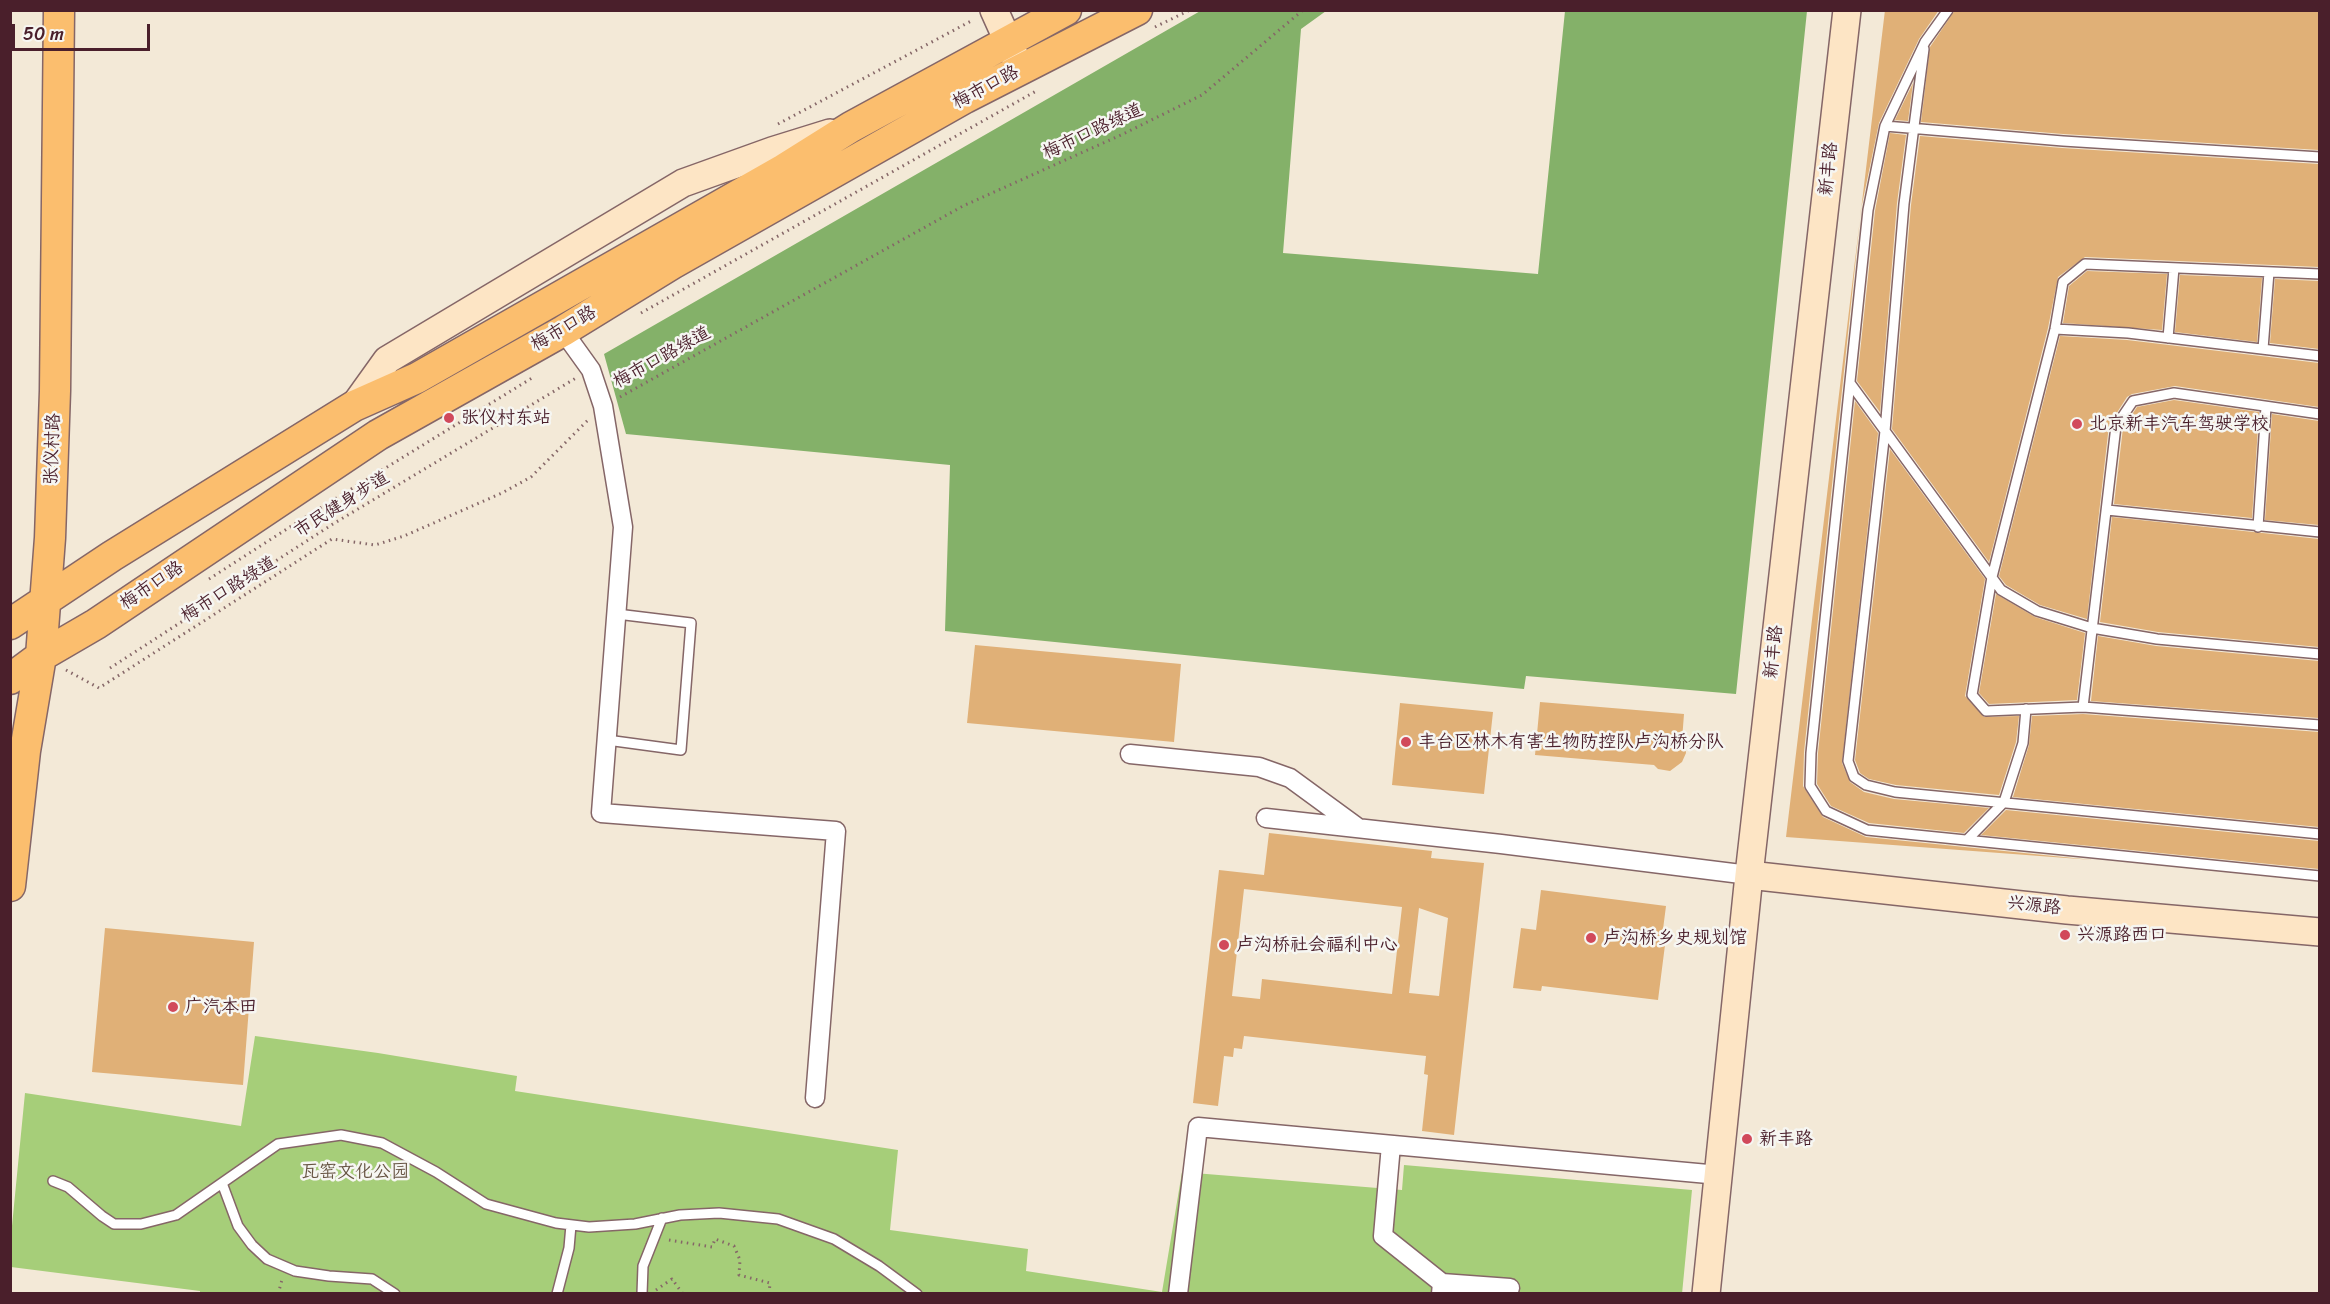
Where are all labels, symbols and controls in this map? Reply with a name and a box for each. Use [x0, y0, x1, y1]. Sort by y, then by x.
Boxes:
scale bar [15, 12, 153, 50]
text: 50 m [23, 18, 64, 50]
street label: 梅市口路 [949, 62, 1023, 114]
street label: 梅市口路绿道 [1039, 99, 1147, 165]
street label: 新丰路 [1815, 141, 1843, 197]
street label: 梅市口路 [527, 302, 601, 356]
street label: 梅市口路绿道 [610, 322, 714, 394]
place label: 张仪村东站 [461, 407, 551, 429]
marker: 张仪村东站 [442, 411, 456, 425]
street label: 张仪村路 [41, 413, 65, 485]
place label: 北京新丰汽车驾驶学校 [2089, 413, 2269, 435]
marker: 北京新丰汽车驾驶学校 [2070, 417, 2084, 431]
street label: 市民健身步道 [290, 467, 394, 543]
street label: 梅市口路绿道 [177, 552, 281, 628]
street label: 梅市口路 [116, 557, 188, 615]
street label: 新丰路 [1760, 624, 1788, 680]
place label: 丰台区林木有害生物防控队卢沟桥分队 [1418, 731, 1724, 753]
marker: 丰台区林木有害生物防控队卢沟桥分队 [1399, 735, 1413, 749]
street label: 兴源路 [2006, 892, 2062, 920]
place label: 兴源路西口 [2077, 924, 2167, 946]
place label: 卢沟桥乡史规划馆 [1603, 927, 1747, 949]
marker: 兴源路西口 [2058, 928, 2072, 942]
marker: 卢沟桥乡史规划馆 [1584, 931, 1598, 945]
place label: 卢沟桥社会福利中心 [1236, 934, 1398, 956]
marker: 卢沟桥社会福利中心 [1217, 938, 1231, 952]
place label: 广汽本田 [185, 996, 257, 1018]
marker: 广汽本田 [166, 1000, 180, 1014]
place label: 新丰路 [1759, 1128, 1813, 1150]
marker: 新丰路 [1740, 1132, 1754, 1146]
park label: 瓦窑文化公园 [301, 1161, 409, 1183]

